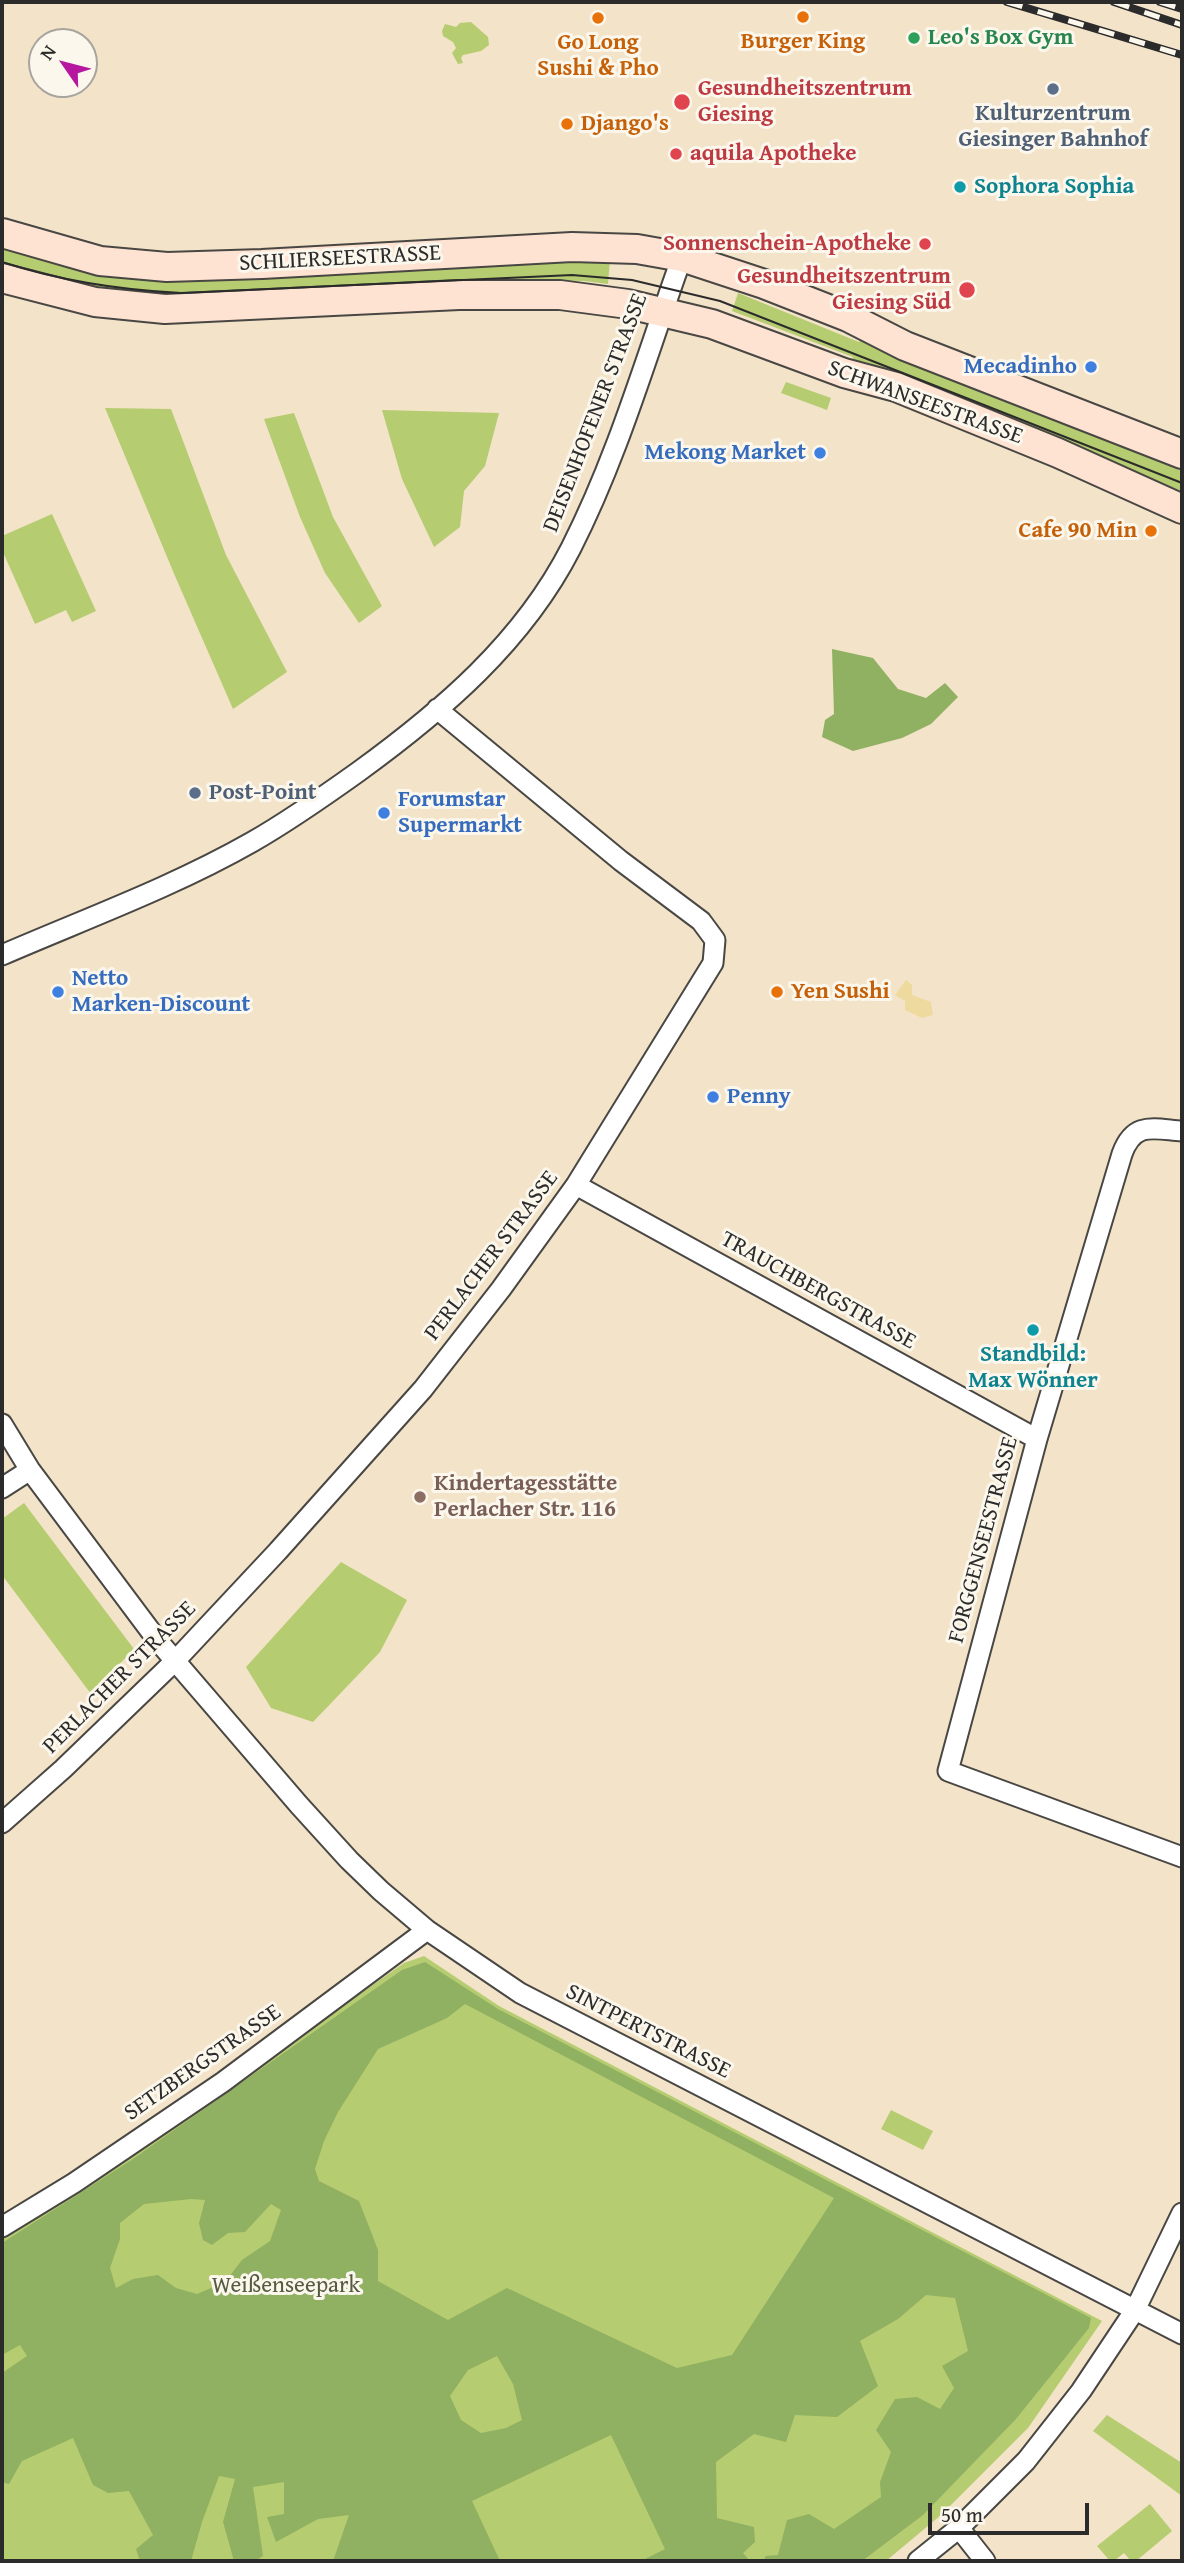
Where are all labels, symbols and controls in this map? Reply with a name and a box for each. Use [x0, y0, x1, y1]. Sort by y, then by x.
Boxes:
marker: Burger King [795, 9, 811, 25]
marker: Go Long Sushi & Pho [590, 10, 606, 26]
place label: Leo's Box Gym [928, 24, 1074, 52]
north arrow [28, 28, 98, 98]
place label: Burger King [741, 28, 865, 56]
place label: Go Long Sushi & Pho [537, 29, 659, 83]
marker: Leo's Box Gym [906, 30, 922, 46]
text: N [32, 39, 63, 65]
place label: Gesundheitszentrum Giesing [698, 75, 912, 129]
marker: Kulturzentrum Giesinger Bahnhof [1045, 81, 1061, 97]
marker: Gesundheitszentrum Giesing [672, 92, 692, 112]
place label: Kulturzentrum Giesinger Bahnhof [958, 100, 1148, 154]
place label: Django's [581, 110, 669, 138]
marker: Django's [559, 116, 575, 132]
place label: aquila Apotheke [690, 140, 856, 168]
marker: aquila Apotheke [668, 146, 684, 162]
place label: Sophora Sophia [974, 173, 1134, 201]
marker: Sophora Sophia [952, 179, 968, 195]
place label: Sonnenschein-Apotheke [663, 230, 911, 258]
marker: Sonnenschein-Apotheke [917, 236, 933, 252]
street label: SCHLIERSEESTRASSE [238, 240, 442, 278]
place label: Gesundheitszentrum Giesing Süd [737, 263, 951, 317]
marker: Gesundheitszentrum Giesing Süd [957, 280, 977, 300]
street label: DEISENHOFENER STRASSE [538, 290, 654, 536]
place label: Mecadinho [964, 353, 1077, 381]
street label: SCHWANSEESTRASSE [824, 355, 1026, 451]
marker: Mecadinho [1083, 359, 1099, 375]
place label: Mekong Market [645, 439, 806, 467]
marker: Mekong Market [812, 445, 828, 461]
place label: Cafe 90 Min [1018, 517, 1137, 545]
marker: Cafe 90 Min [1143, 523, 1159, 539]
place label: Post-Point [209, 779, 317, 807]
marker: Post-Point [187, 785, 203, 801]
place label: Forumstar Supermarkt [398, 786, 522, 840]
marker: Forumstar Supermarkt [376, 805, 392, 821]
place label: Netto Marken-Discount [72, 965, 250, 1019]
place label: Yen Sushi [791, 978, 890, 1006]
marker: Netto Marken-Discount [50, 984, 66, 1000]
marker: Yen Sushi [769, 984, 785, 1000]
place label: Penny [727, 1083, 791, 1111]
marker: Penny [705, 1089, 721, 1105]
street label: PERLACHER STRASSE [419, 1166, 565, 1346]
street label: TRAUCHBERGSTRASSE [716, 1226, 920, 1356]
marker: Standbild: Max Wönner [1025, 1322, 1041, 1338]
place label: Standbild: Max Wönner [968, 1341, 1098, 1395]
street label: FORGGENSEESTRASSE [943, 1434, 1025, 1646]
place label: Kindertagesstätte Perlacher Str. 116 [434, 1470, 617, 1524]
marker: Kindertagesstätte Perlacher Str. 116 [412, 1489, 428, 1505]
street label: PERLACHER STRASSE [38, 1596, 202, 1760]
street label: SINTPERTSTRASSE [561, 1979, 735, 2085]
street label: SETZBERGSTRASSE [119, 1999, 287, 2127]
park label: Weißenseepark [212, 2272, 360, 2300]
scale bar [932, 2490, 1093, 2534]
text: 50 m [941, 2499, 983, 2530]

